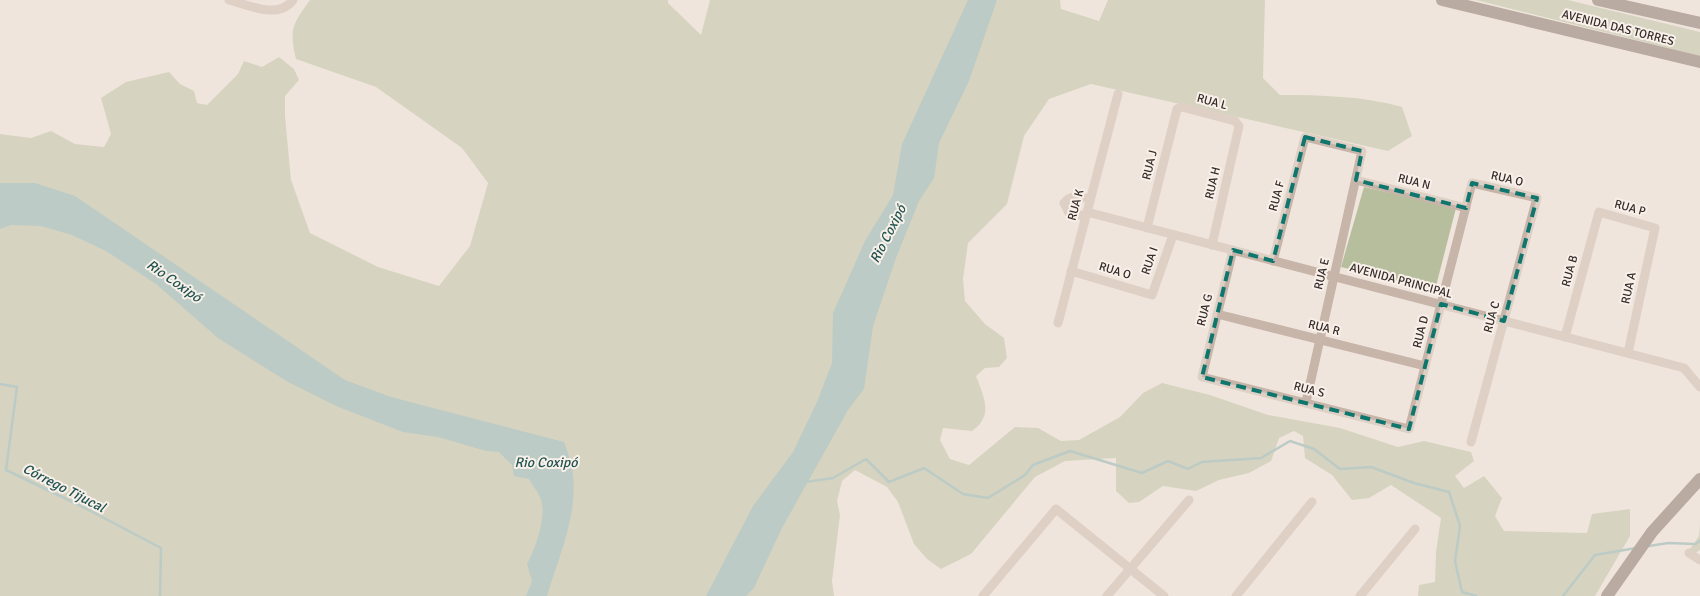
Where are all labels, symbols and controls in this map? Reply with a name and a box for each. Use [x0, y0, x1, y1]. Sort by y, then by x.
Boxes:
street label: AVENIDA DAS TORRES [1560, 7, 1676, 49]
street label: RUA L [1195, 91, 1229, 113]
street label: RUA J [1139, 149, 1161, 181]
street label: RUA H [1202, 165, 1224, 201]
street label: RUA O [1489, 168, 1525, 190]
street label: RUA N [1396, 171, 1432, 193]
street label: RUA F [1266, 179, 1288, 213]
street label: RUA K [1065, 188, 1087, 222]
street label: RUA P [1613, 197, 1647, 219]
water label: Rio Coxipó [866, 201, 910, 266]
street label: RUA I [1138, 245, 1162, 277]
street label: RUA B [1559, 254, 1581, 288]
water label: Rio Coxipó [143, 256, 205, 306]
street label: RUA E [1311, 257, 1333, 291]
street label: RUA O [1097, 259, 1133, 283]
street label: AVENIDA PRINCIPAL [1348, 260, 1454, 302]
street label: RUA A [1618, 270, 1640, 305]
street label: RUA G [1194, 292, 1216, 328]
street label: RUA C [1481, 300, 1503, 334]
street label: RUA D [1410, 314, 1432, 350]
street label: RUA R [1307, 317, 1341, 339]
street label: RUA S [1292, 379, 1326, 401]
water label: Rio Coxipó [515, 454, 578, 471]
water label: Córrego Tijucal [20, 460, 109, 517]

